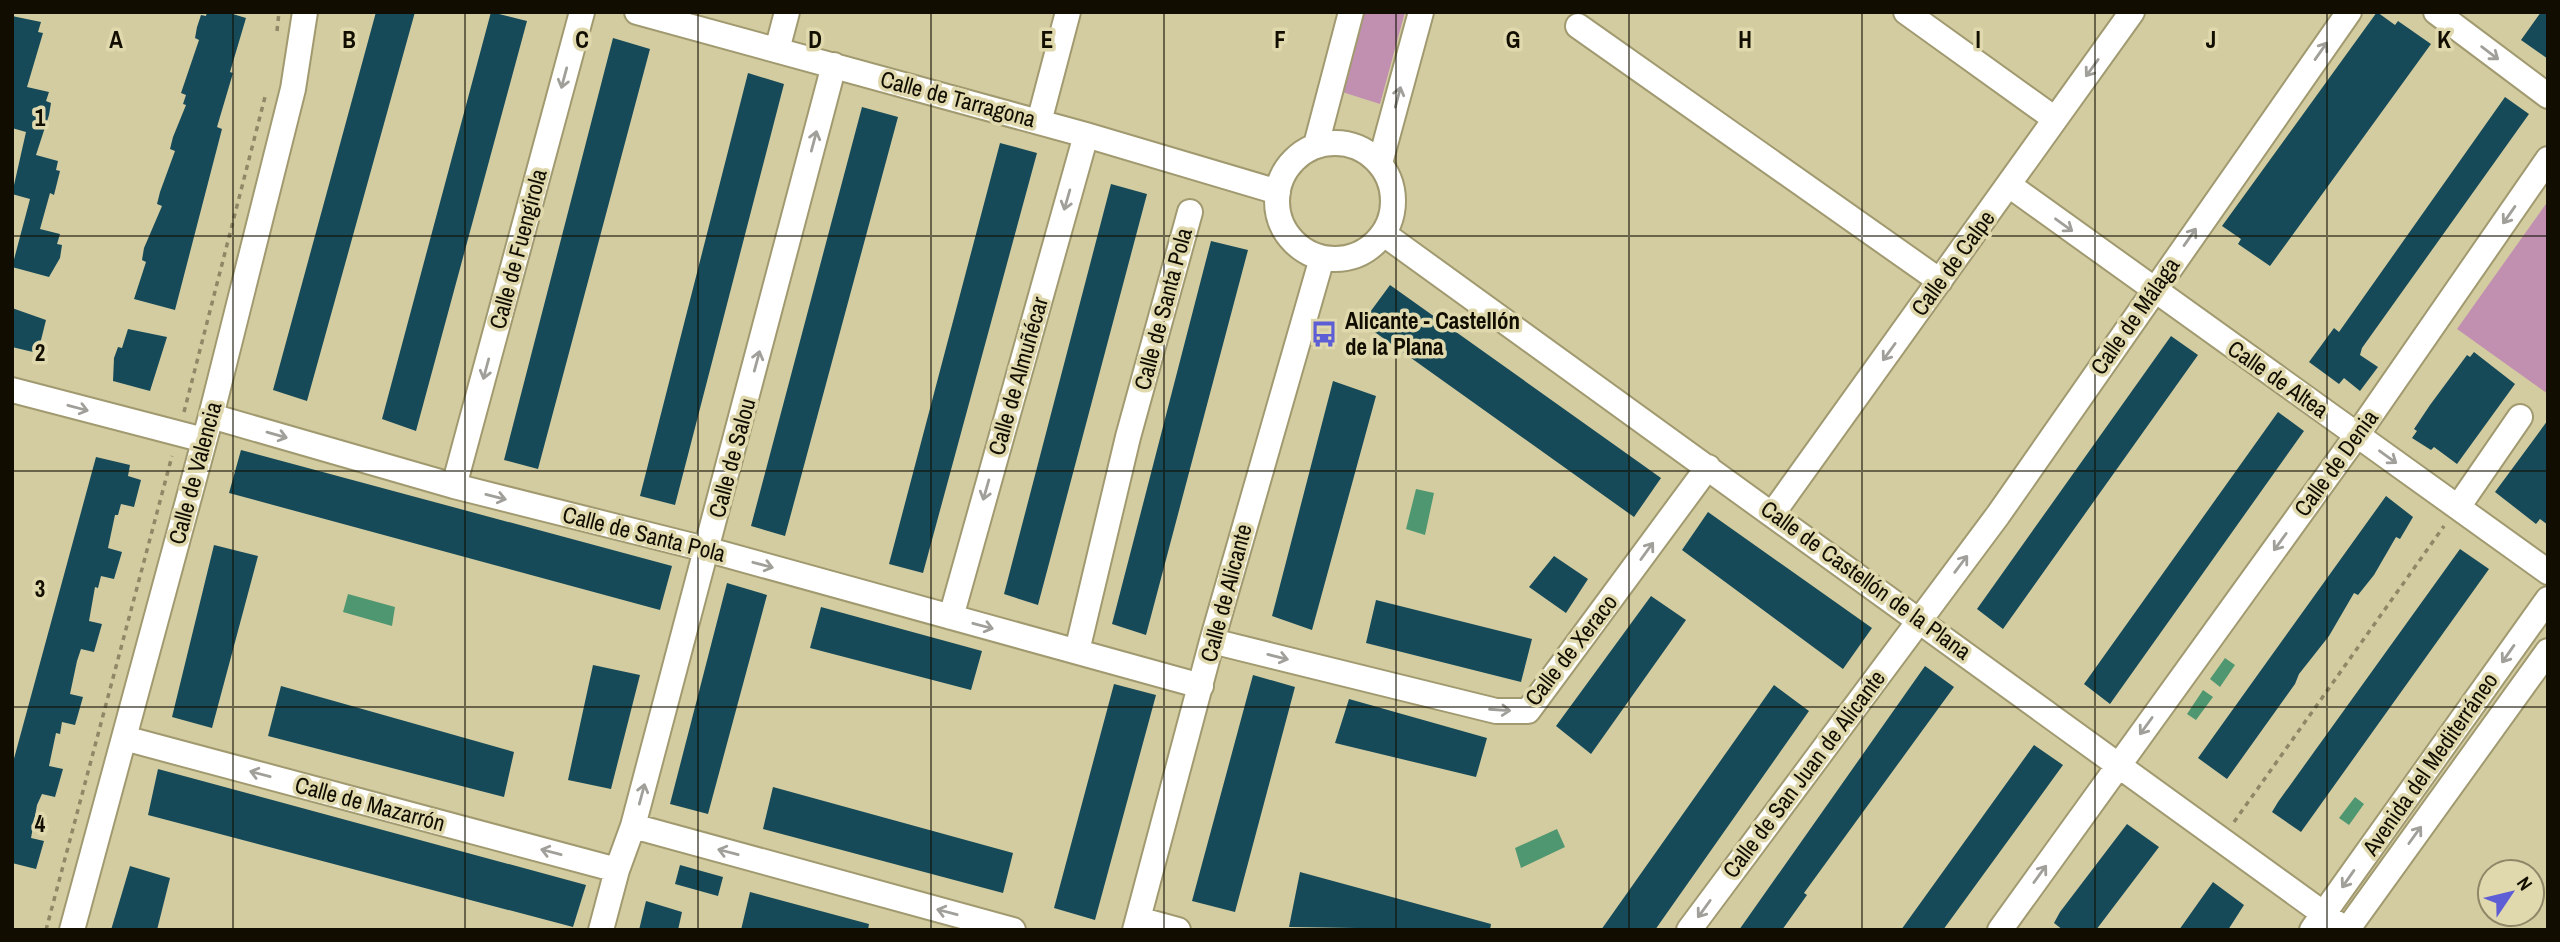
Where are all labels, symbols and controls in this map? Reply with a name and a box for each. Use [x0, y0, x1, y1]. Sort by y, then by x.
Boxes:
text: A [109, 24, 123, 55]
text: B [342, 24, 356, 55]
text: C [575, 24, 589, 55]
text: D [808, 24, 822, 55]
text: E [1041, 24, 1053, 55]
text: F [1274, 24, 1286, 55]
text: G [1506, 24, 1520, 55]
text: H [1738, 24, 1752, 55]
text: I [1975, 24, 1981, 55]
text: J [2206, 24, 2216, 55]
text: K [2437, 24, 2451, 55]
one-way arrow [2314, 42, 2328, 61]
one-way arrow [2481, 45, 2500, 60]
one-way arrow [2085, 58, 2100, 77]
street label: Calle de Tarragona [877, 63, 1040, 134]
one-way arrow [557, 67, 570, 89]
one-way arrow [1392, 86, 1405, 109]
text: 1 [35, 102, 46, 133]
one-way arrow [808, 130, 821, 153]
street label: Calle de Fuengirola [481, 165, 554, 332]
one-way arrow [1060, 189, 1073, 211]
street label: Calle de Calpe [1904, 204, 2001, 322]
one-way arrow [2502, 205, 2516, 224]
one-way arrow [2054, 218, 2073, 232]
street label: Calle de Santa Pola [1126, 224, 1199, 393]
one-way arrow [2183, 228, 2197, 247]
street label: Calle de Málaga [2083, 251, 2187, 380]
street label: Calle de Almuñécar [980, 292, 1055, 459]
place label: Alicante - Castellón de la Plana [1345, 305, 1520, 362]
bus stop icon: Alicante - Castellón de la Plana [1309, 319, 1339, 349]
street label: Calle de Altea [2222, 333, 2335, 425]
text: 2 [35, 337, 45, 368]
one-way arrow [1882, 342, 1896, 361]
one-way arrow [751, 350, 764, 373]
one-way arrow [478, 357, 491, 379]
street label: Calle de Salou [701, 395, 762, 521]
street label: Calle de Valencia [161, 398, 229, 548]
one-way arrow [66, 402, 89, 415]
street label: Calle de Denia [2286, 403, 2385, 522]
one-way arrow [265, 429, 287, 442]
one-way arrow [2378, 450, 2397, 464]
one-way arrow [979, 479, 992, 501]
one-way arrow [484, 491, 506, 504]
street label: Calle de Castellón de la Plana [1755, 493, 1978, 667]
street label: Calle de Santa Pola [559, 498, 729, 569]
street label: Calle de Alicante [1192, 520, 1259, 665]
one-way arrow [2273, 532, 2287, 551]
one-way arrow [1639, 542, 1654, 561]
one-way arrow [1953, 555, 1968, 574]
one-way arrow [752, 559, 774, 572]
text: 3 [35, 573, 45, 604]
street label: Calle de Xeraco [1517, 587, 1624, 712]
one-way arrow [972, 620, 994, 633]
one-way arrow [2501, 644, 2515, 663]
one-way arrow [1267, 651, 1289, 664]
street label: Calle de San Juan de Alicante [1715, 663, 1892, 884]
street label: Avenida del Mediterráneo [2354, 666, 2504, 862]
one-way arrow [1488, 704, 1510, 717]
one-way arrow [2139, 716, 2154, 735]
one-way arrow [249, 767, 272, 780]
street label: Calle de Mazarrón [292, 769, 449, 838]
one-way arrow [636, 783, 649, 806]
text: 4 [35, 808, 46, 839]
one-way arrow [2408, 826, 2423, 845]
one-way arrow [540, 845, 562, 858]
one-way arrow [717, 845, 740, 858]
north arrow [2476, 858, 2546, 928]
one-way arrow [2032, 865, 2047, 884]
one-way arrow [2341, 869, 2355, 888]
text: N [2511, 871, 2539, 895]
one-way arrow [1697, 899, 1711, 918]
one-way arrow [937, 905, 959, 918]

